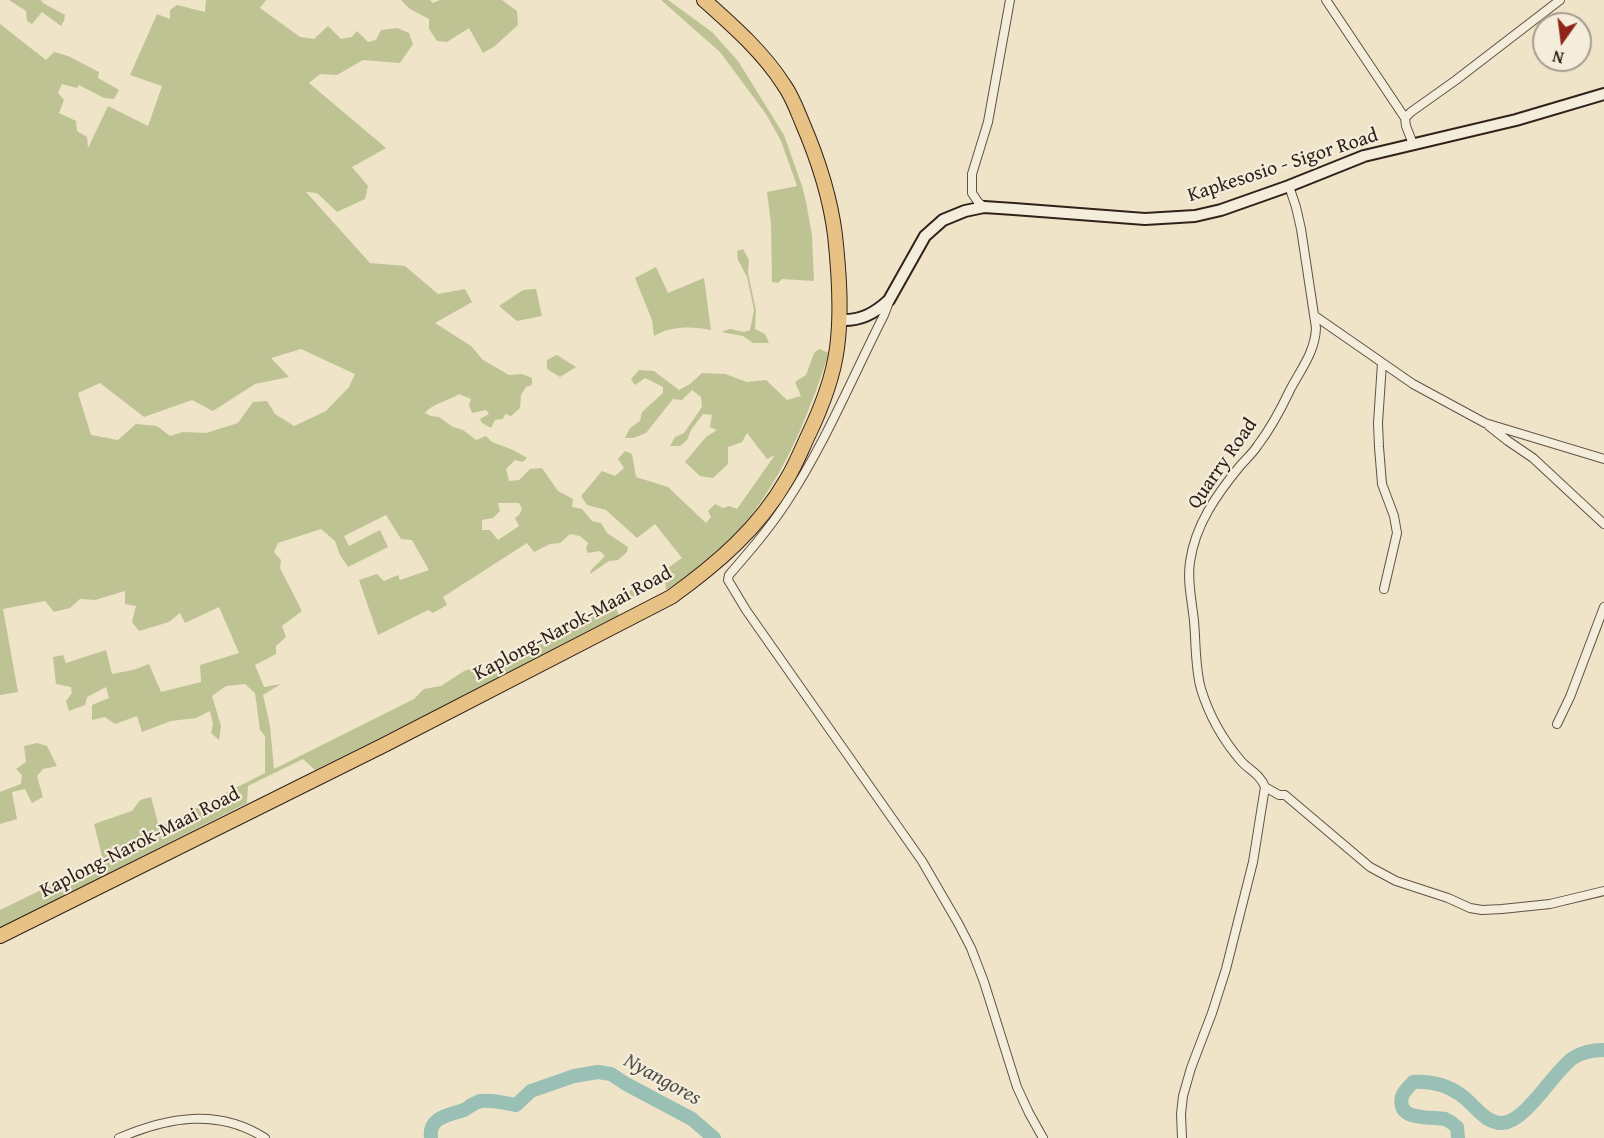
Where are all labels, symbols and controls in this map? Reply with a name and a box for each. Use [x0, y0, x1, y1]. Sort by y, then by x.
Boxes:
north arrow [1532, 12, 1592, 72]
text: N [1550, 45, 1566, 70]
street label: Kapkesosio - Sigor Road [1185, 124, 1381, 208]
street label: Quarry Road [1183, 414, 1263, 514]
street label: Kaplong-Narok-Maai Road [470, 562, 676, 686]
street label: Kaplong-Narok-Maai Road [36, 782, 244, 904]
water label: Nyangores [619, 1049, 705, 1111]

